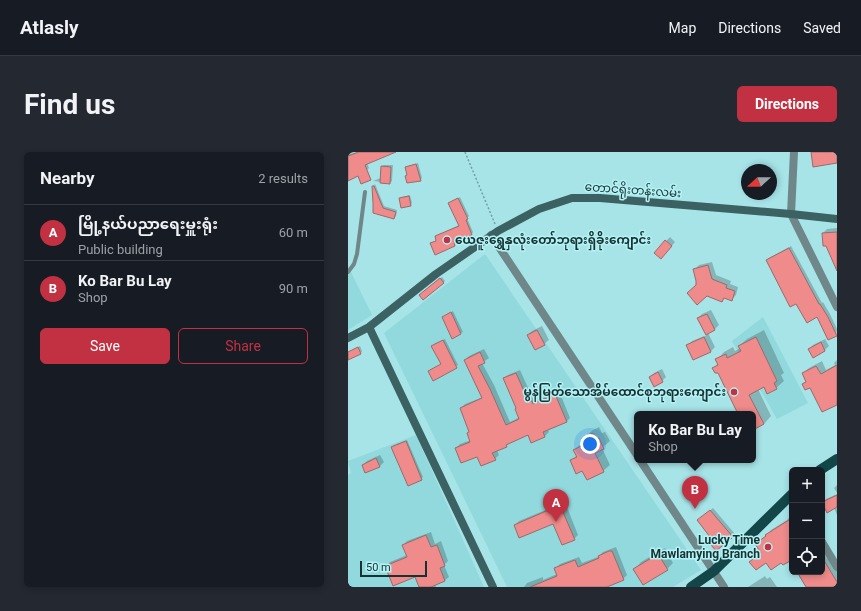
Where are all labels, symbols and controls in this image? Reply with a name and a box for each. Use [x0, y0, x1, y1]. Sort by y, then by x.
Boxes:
text: Atlasly [20, 16, 79, 39]
text: Map [669, 20, 696, 36]
text: Directions [718, 20, 781, 36]
text: Saved [803, 20, 841, 36]
button: Directions [737, 86, 837, 122]
text: Find us [24, 88, 115, 121]
north arrow [741, 164, 777, 200]
text: Nearby [40, 168, 95, 188]
text: 2 results [258, 171, 308, 186]
street label: တောင်ရိုးတန်းလမ်း [584, 178, 682, 203]
text: မြို့နယ်ပညာရေးမှူးရုံး [78, 215, 218, 233]
text: A [49, 225, 57, 240]
text: 60 m [279, 225, 308, 240]
place label: ယေဇူးရွှေနှလုံးတော်ဘုရားရှိခိုးကျောင်း [455, 230, 651, 251]
marker: ယေဇူးရွှေနှလုံးတော်ဘုရားရှိခိုးကျောင်း [442, 235, 452, 245]
text: Public building [78, 242, 163, 257]
text: Ko Bar Bu Lay [78, 272, 172, 290]
text: B [49, 281, 57, 296]
text: 90 m [279, 281, 308, 296]
text: Shop [78, 290, 108, 305]
button: Save [40, 328, 170, 364]
button: Share [178, 328, 308, 364]
place label: မွန်မြတ်သောအိမ်ထောင်စုဘုရားကျောင်း [524, 382, 726, 403]
marker: မွန်မြတ်သောအိမ်ထောင်စုဘုရားကျောင်း [729, 387, 739, 397]
popup [634, 411, 756, 463]
text: Ko Bar Bu Lay [648, 421, 742, 439]
your location [580, 434, 600, 454]
text: Shop [648, 439, 678, 454]
map controls [789, 467, 825, 575]
button: + [789, 467, 825, 503]
pin: B [682, 476, 708, 509]
pin: A [543, 489, 569, 522]
button: − [789, 503, 825, 539]
place label: Lucky Time Mawlamying Branch [651, 533, 761, 561]
button: locate [789, 539, 825, 575]
marker: Lucky Time Mawlamying Branch [763, 542, 773, 552]
scale bar [360, 559, 427, 578]
text: 50 m [366, 561, 391, 574]

